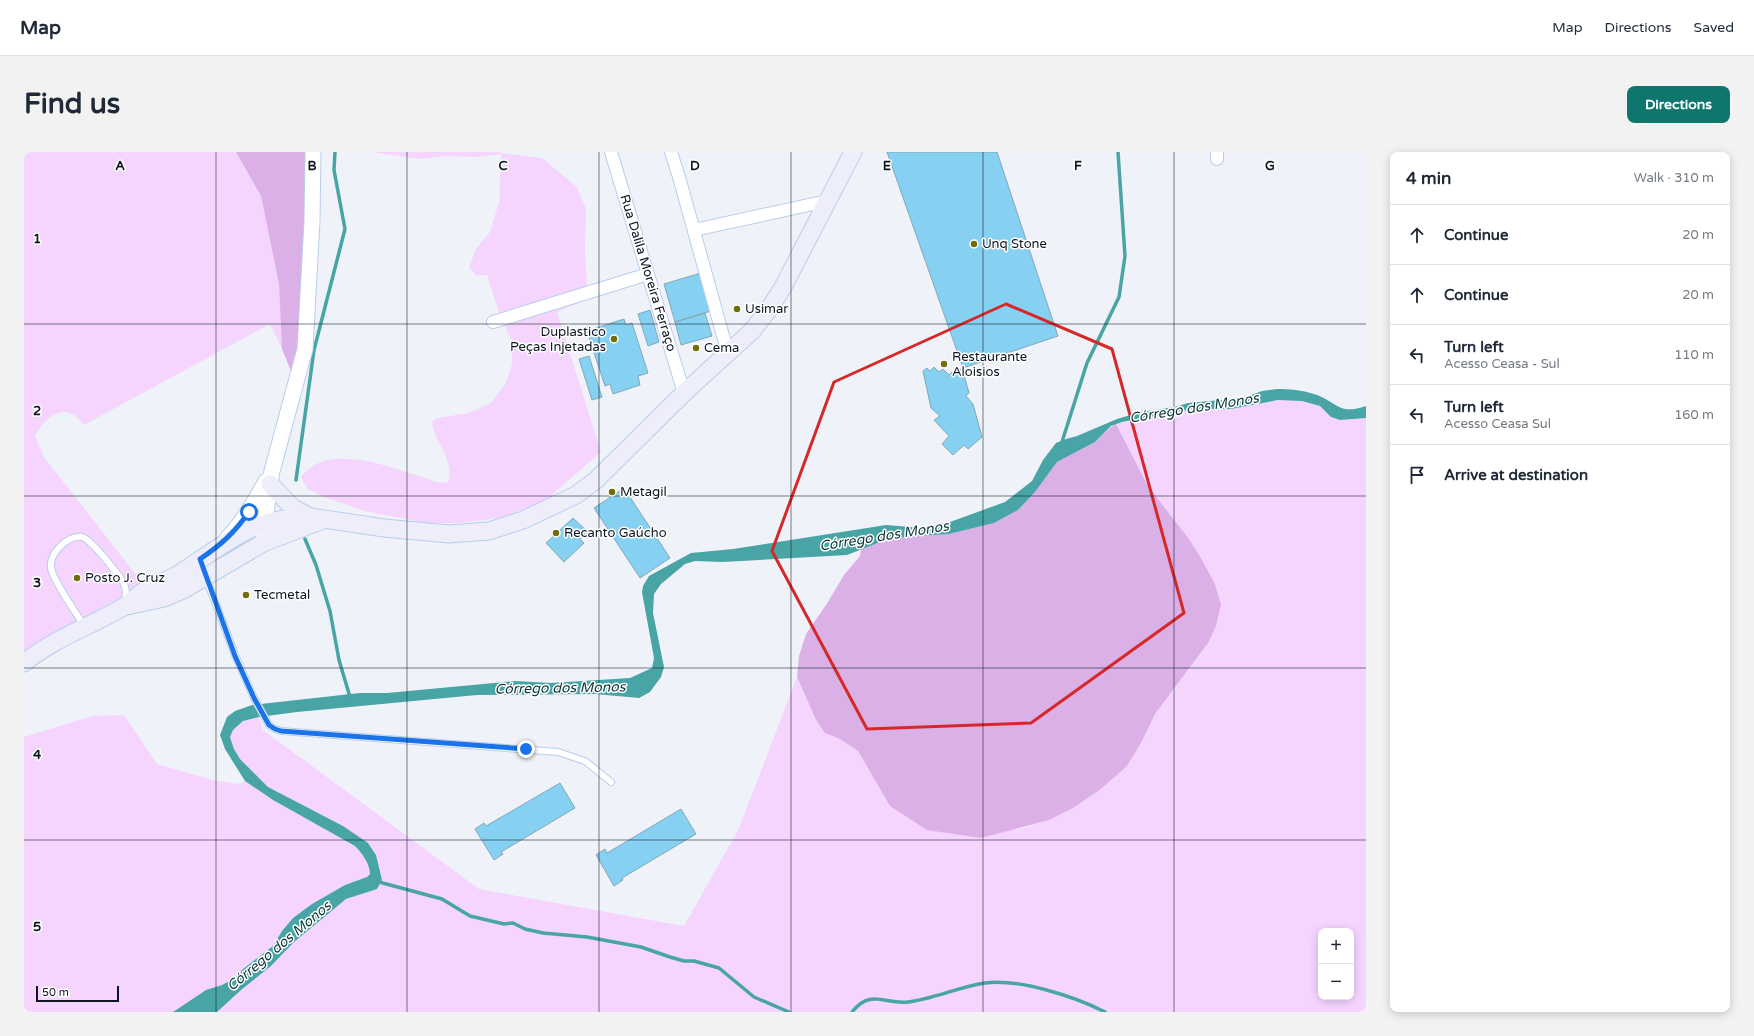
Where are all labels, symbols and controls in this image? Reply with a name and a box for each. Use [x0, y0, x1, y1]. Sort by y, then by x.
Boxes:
text: Map [20, 17, 61, 39]
text: Map [1552, 19, 1583, 36]
text: Directions [1605, 19, 1672, 36]
text: Saved [1694, 19, 1734, 36]
button: Directions [1627, 86, 1730, 123]
text: Find us [24, 87, 120, 121]
text: A [115, 158, 125, 174]
text: B [307, 158, 317, 174]
text: C [498, 158, 508, 174]
text: D [690, 158, 700, 174]
text: E [883, 158, 891, 174]
text: F [1074, 158, 1082, 174]
text: G [1265, 158, 1275, 174]
text: 4 min [1406, 168, 1451, 189]
text: Walk · 310 m [1634, 170, 1714, 186]
street label: Rua Dalila Moreira Ferraço [616, 193, 680, 354]
icon: ahead [1406, 224, 1428, 246]
text: Continue [1444, 226, 1508, 244]
text: 20 m [1682, 227, 1714, 243]
text: 1 [33, 231, 41, 247]
place label: Unq Stone [982, 236, 1047, 252]
marker: Unq Stone [969, 239, 979, 249]
icon: ahead [1406, 284, 1428, 306]
text: Continue [1444, 286, 1508, 304]
text: 20 m [1682, 287, 1714, 303]
place label: Usimar [745, 301, 788, 317]
marker: Usimar [732, 304, 742, 314]
place label: Duplastico Peças Injetadas [510, 324, 606, 355]
marker: Duplastico Peças Injetadas [609, 334, 619, 344]
text: Turn left [1444, 338, 1504, 356]
place label: Cema [704, 340, 739, 356]
marker: Cema [691, 343, 701, 353]
icon: left [1406, 344, 1428, 366]
text: 110 m [1674, 347, 1714, 363]
place label: Restaurante Aloisios [952, 349, 1027, 380]
text: Acesso Ceasa - Sul [1444, 356, 1560, 372]
marker: Restaurante Aloisios [939, 359, 949, 369]
water label: Córrego dos Monos [1128, 389, 1261, 427]
text: Turn left [1444, 398, 1504, 416]
text: 2 [33, 403, 41, 419]
icon: left [1406, 404, 1428, 426]
text: 160 m [1674, 407, 1714, 423]
text: Acesso Ceasa Sul [1444, 416, 1551, 432]
icon: arrive [1406, 464, 1428, 486]
text: Arrive at destination [1444, 466, 1588, 484]
place label: Metagil [620, 484, 667, 500]
marker: Metagil [607, 487, 617, 497]
route start [240, 503, 258, 521]
water label: Córrego dos Monos [818, 517, 951, 555]
place label: Recanto Gaúcho [564, 525, 667, 541]
marker: Recanto Gaúcho [551, 528, 561, 538]
place label: Posto J. Cruz [85, 570, 165, 586]
marker: Posto J. Cruz [72, 573, 82, 583]
text: 3 [33, 575, 41, 591]
place label: Tecmetal [254, 587, 310, 603]
marker: Tecmetal [241, 590, 251, 600]
water label: Córrego dos Monos [494, 678, 627, 698]
route end [517, 740, 535, 758]
text: 4 [33, 747, 42, 763]
water label: Córrego dos Monos [223, 897, 336, 995]
text: 5 [33, 919, 41, 935]
map controls [1318, 928, 1354, 1000]
button: + [1318, 928, 1354, 964]
button: − [1318, 964, 1354, 1000]
scale bar [36, 984, 119, 1003]
text: 50 m [42, 986, 69, 999]

